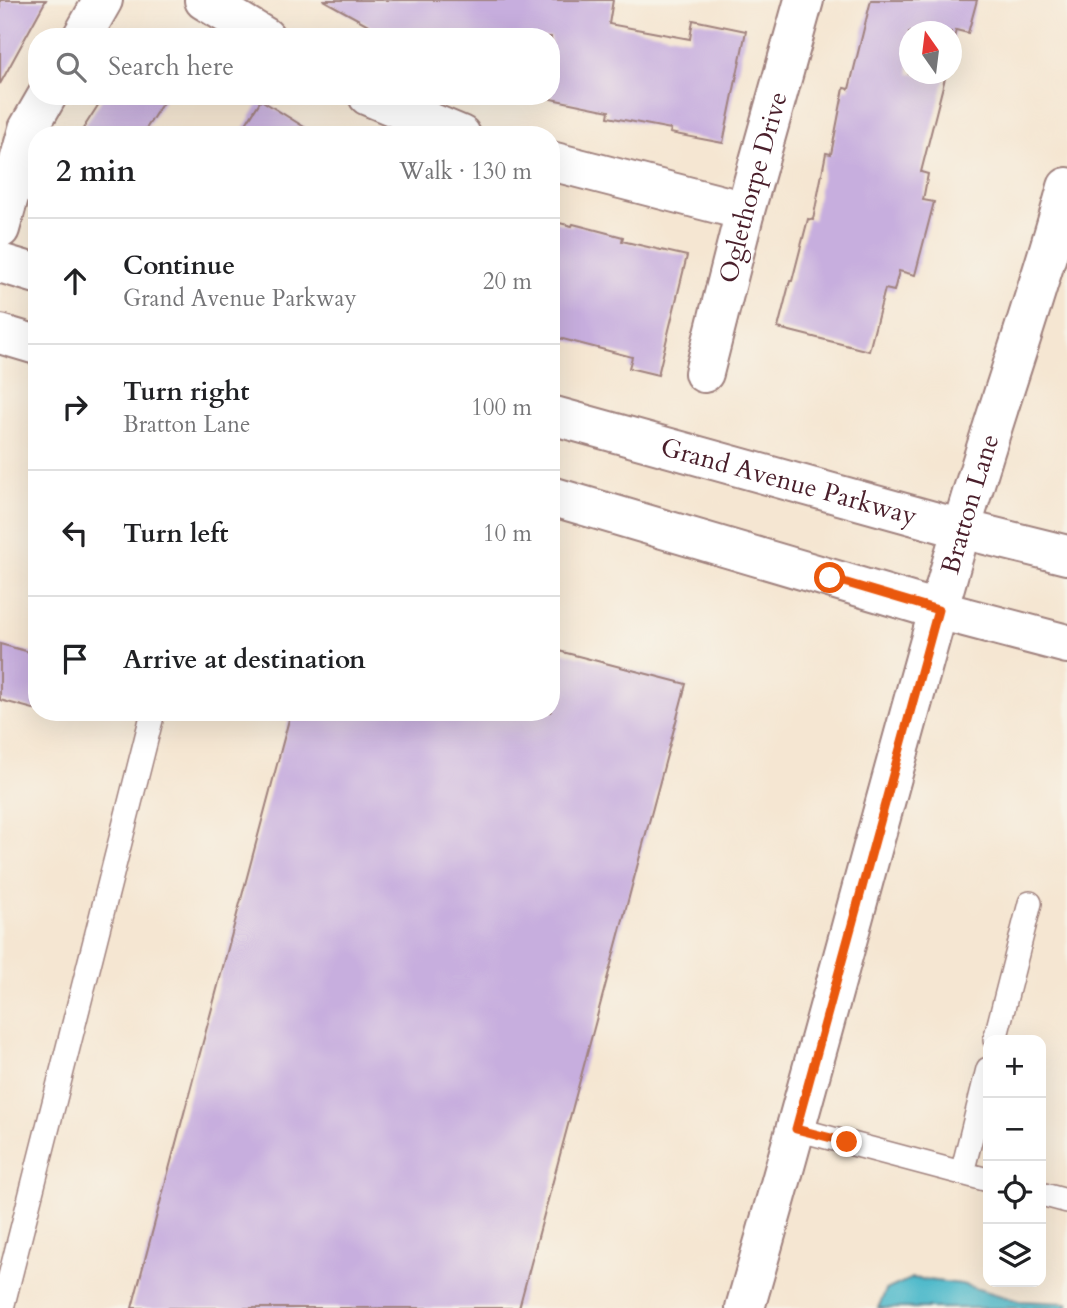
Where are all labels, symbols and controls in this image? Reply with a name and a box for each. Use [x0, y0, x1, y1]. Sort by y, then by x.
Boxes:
north arrow [899, 21, 962, 84]
search box [28, 28, 560, 105]
icon: search [52, 48, 90, 86]
text: Search here [108, 49, 234, 84]
street label: Oglethorpe Drive [710, 87, 795, 287]
text: 2 min [56, 151, 136, 192]
text: Walk · 130 m [399, 156, 532, 187]
text: Continue [123, 248, 235, 283]
icon: ahead [56, 262, 94, 300]
text: 20 m [483, 266, 532, 297]
text: Grand Avenue Parkway [123, 283, 357, 314]
text: Turn right [123, 374, 250, 409]
icon: right [56, 388, 94, 426]
text: 100 m [471, 392, 532, 423]
text: Bratton Lane [123, 409, 251, 440]
street label: Grand Avenue Parkway [657, 429, 921, 533]
street label: Bratton Lane [932, 429, 1007, 578]
icon: left [56, 514, 94, 552]
text: Turn left [123, 516, 228, 551]
text: 10 m [483, 518, 532, 549]
route start [814, 562, 845, 593]
icon: arrive [56, 640, 94, 678]
text: Arrive at destination [123, 642, 366, 677]
map controls [983, 1035, 1046, 1287]
button: + [983, 1035, 1046, 1098]
button: − [983, 1098, 1046, 1161]
route end [831, 1126, 862, 1157]
button: locate [983, 1161, 1046, 1224]
button: layers [983, 1224, 1046, 1287]

